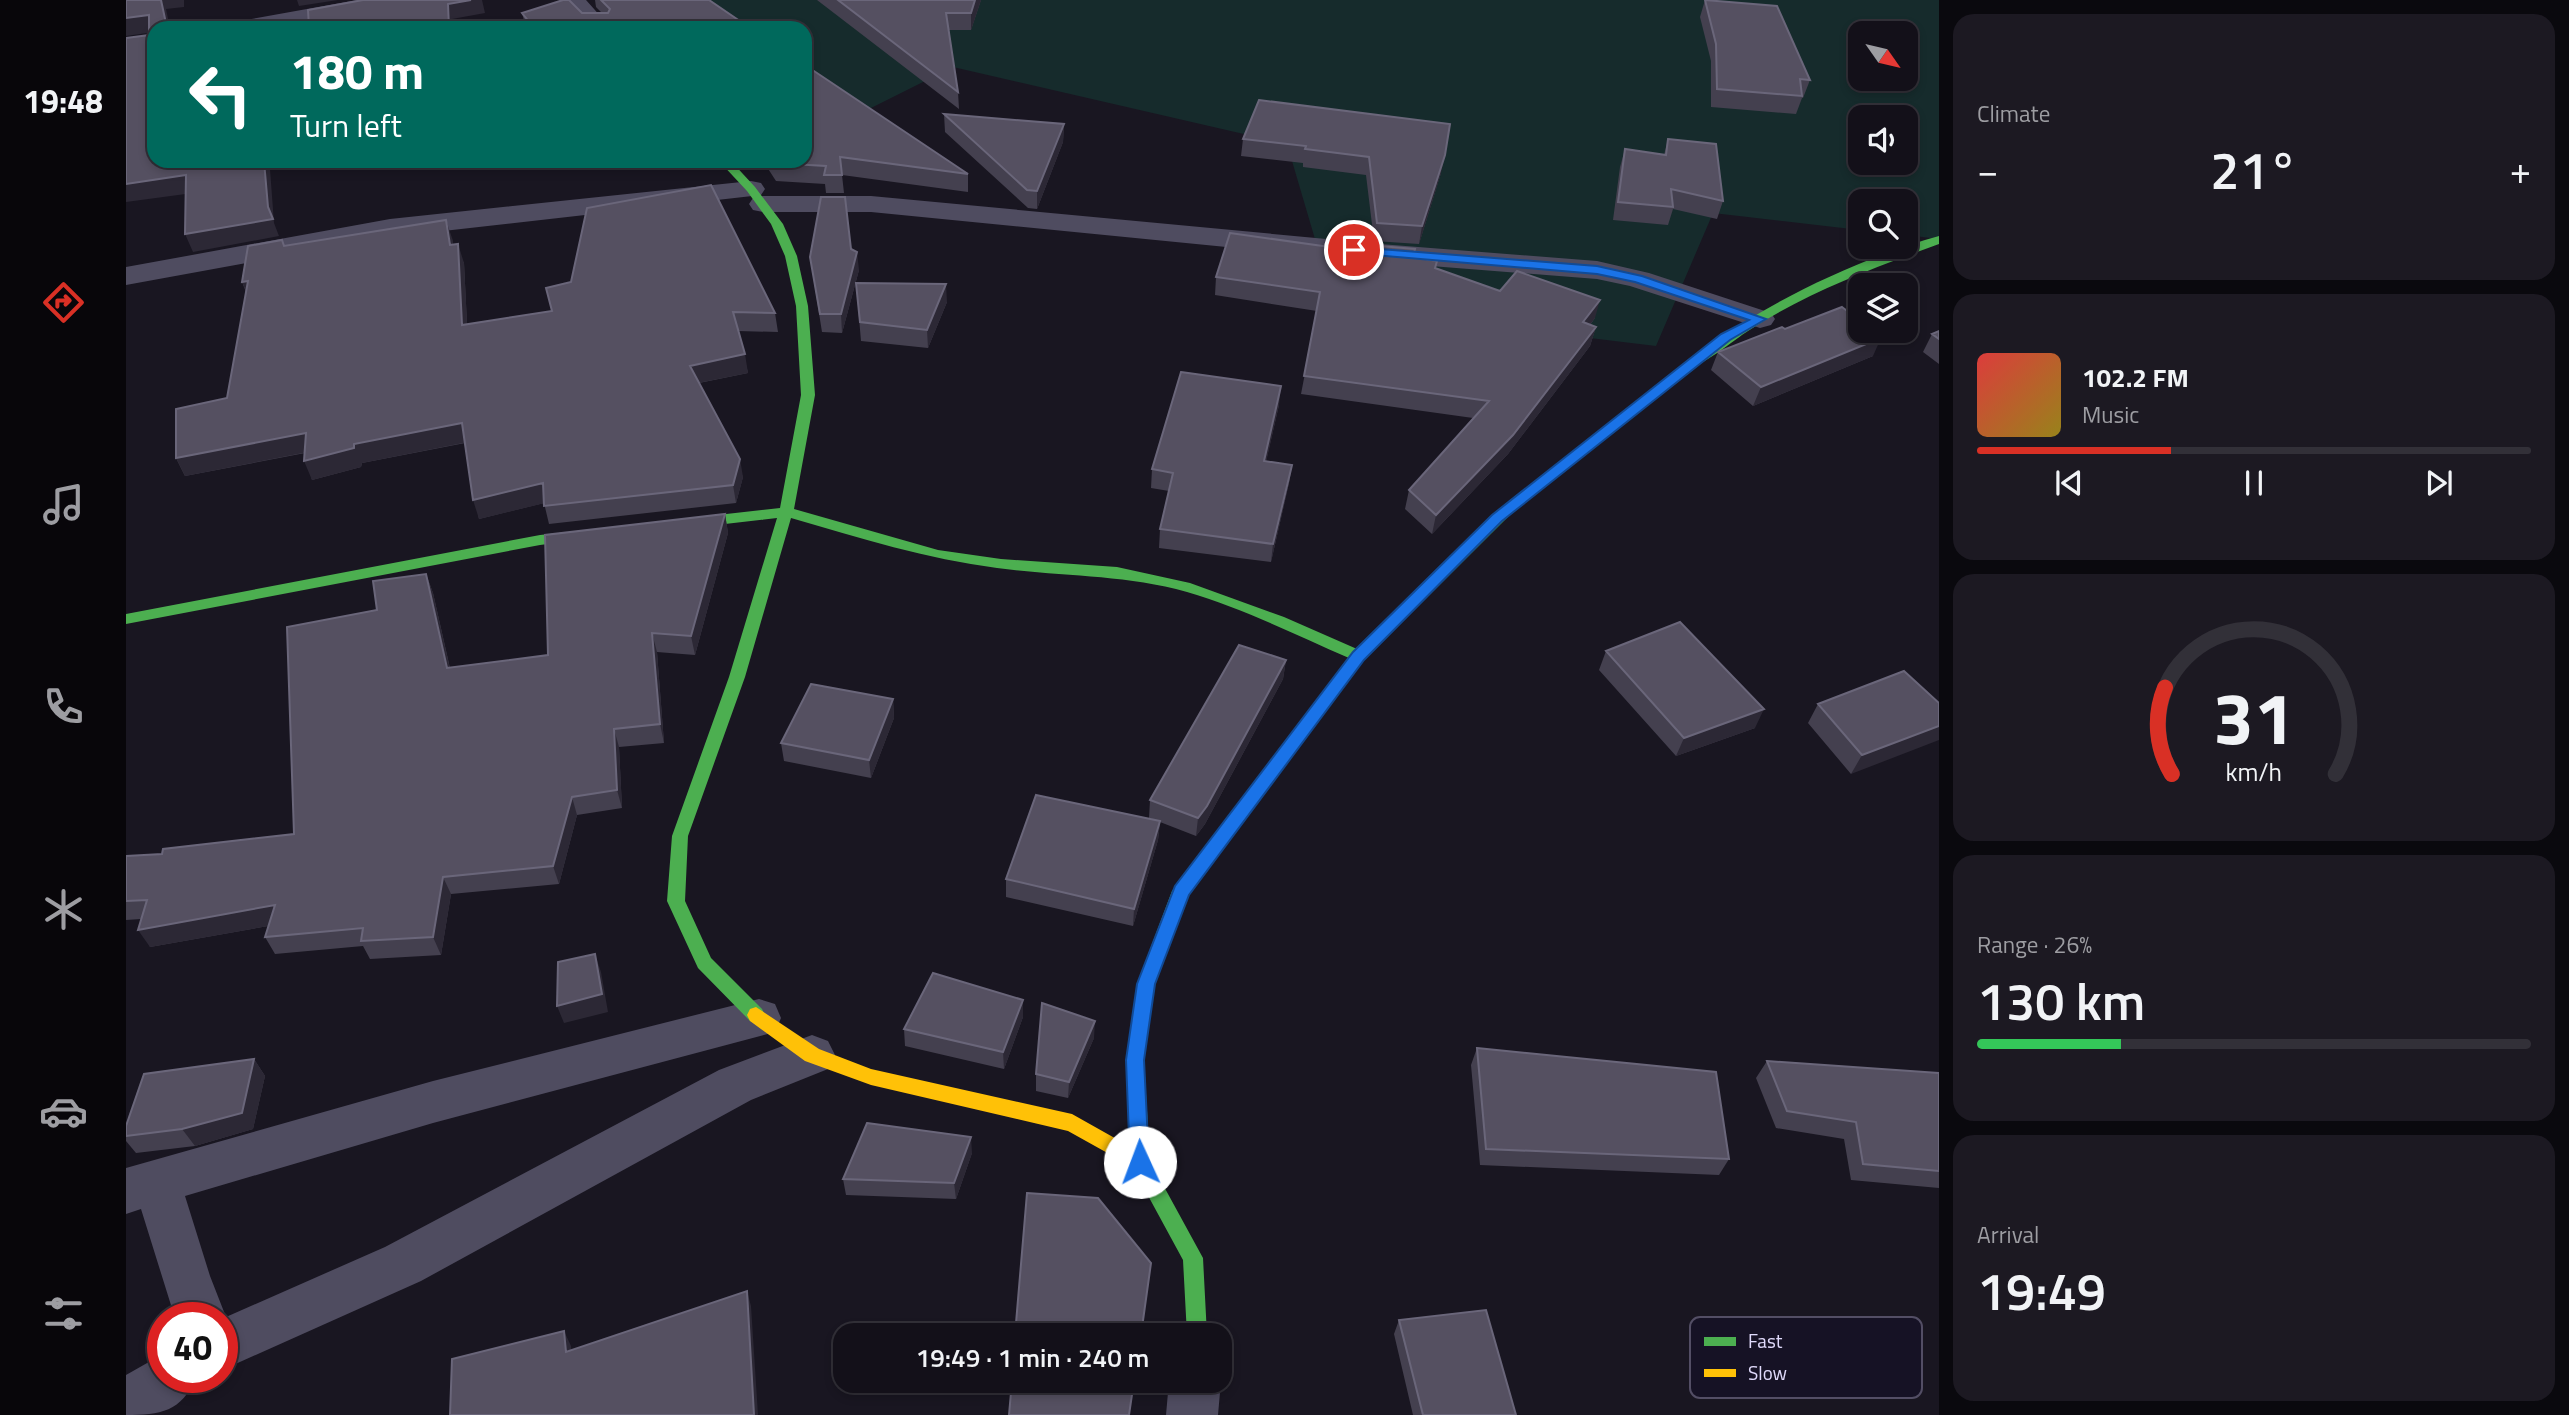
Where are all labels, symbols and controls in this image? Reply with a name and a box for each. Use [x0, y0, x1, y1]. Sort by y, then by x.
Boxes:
north arrow [1848, 21, 1918, 91]
map controls [1848, 21, 1918, 343]
text: 180 m [290, 33, 424, 108]
icon: left [175, 49, 266, 140]
text: 19:48 [23, 77, 103, 125]
text: Climate [1977, 96, 2050, 131]
text: Turn left [290, 101, 402, 149]
button: sound [1848, 105, 1918, 175]
text: 21° [2210, 130, 2298, 209]
text: − [1977, 141, 1998, 199]
text: + [2510, 141, 2531, 199]
button: search [1848, 189, 1918, 259]
pin [1324, 220, 1384, 280]
icon: arrive [1335, 231, 1373, 269]
button: layers [1848, 273, 1918, 343]
icon: directions [39, 278, 88, 327]
text: 102.2 FM [2082, 358, 2189, 397]
text: Music [2082, 397, 2139, 432]
icon: previous [2050, 464, 2088, 502]
icon: pause [2235, 464, 2273, 502]
icon: next [2420, 464, 2458, 502]
icon: music [39, 480, 88, 529]
text: 31 [2213, 662, 2295, 772]
icon: phone [39, 682, 88, 731]
text: km/h [2226, 752, 2282, 790]
icon: climate [39, 885, 88, 934]
text: Range · 26% [1977, 927, 2092, 962]
text: 130 km [1977, 961, 2145, 1040]
icon: car [39, 1087, 88, 1136]
position arrow [1103, 1125, 1177, 1199]
text: Arrival [1977, 1217, 2039, 1252]
text: 19:49 [1977, 1251, 2106, 1330]
icon: filters [39, 1289, 88, 1338]
speed limit sign: 40 [147, 1302, 238, 1393]
legend [1690, 1317, 1922, 1398]
text: Fast [1748, 1326, 1783, 1355]
text: 19:49 · 1 min · 240 m [916, 1338, 1149, 1377]
text: Slow [1748, 1358, 1787, 1387]

